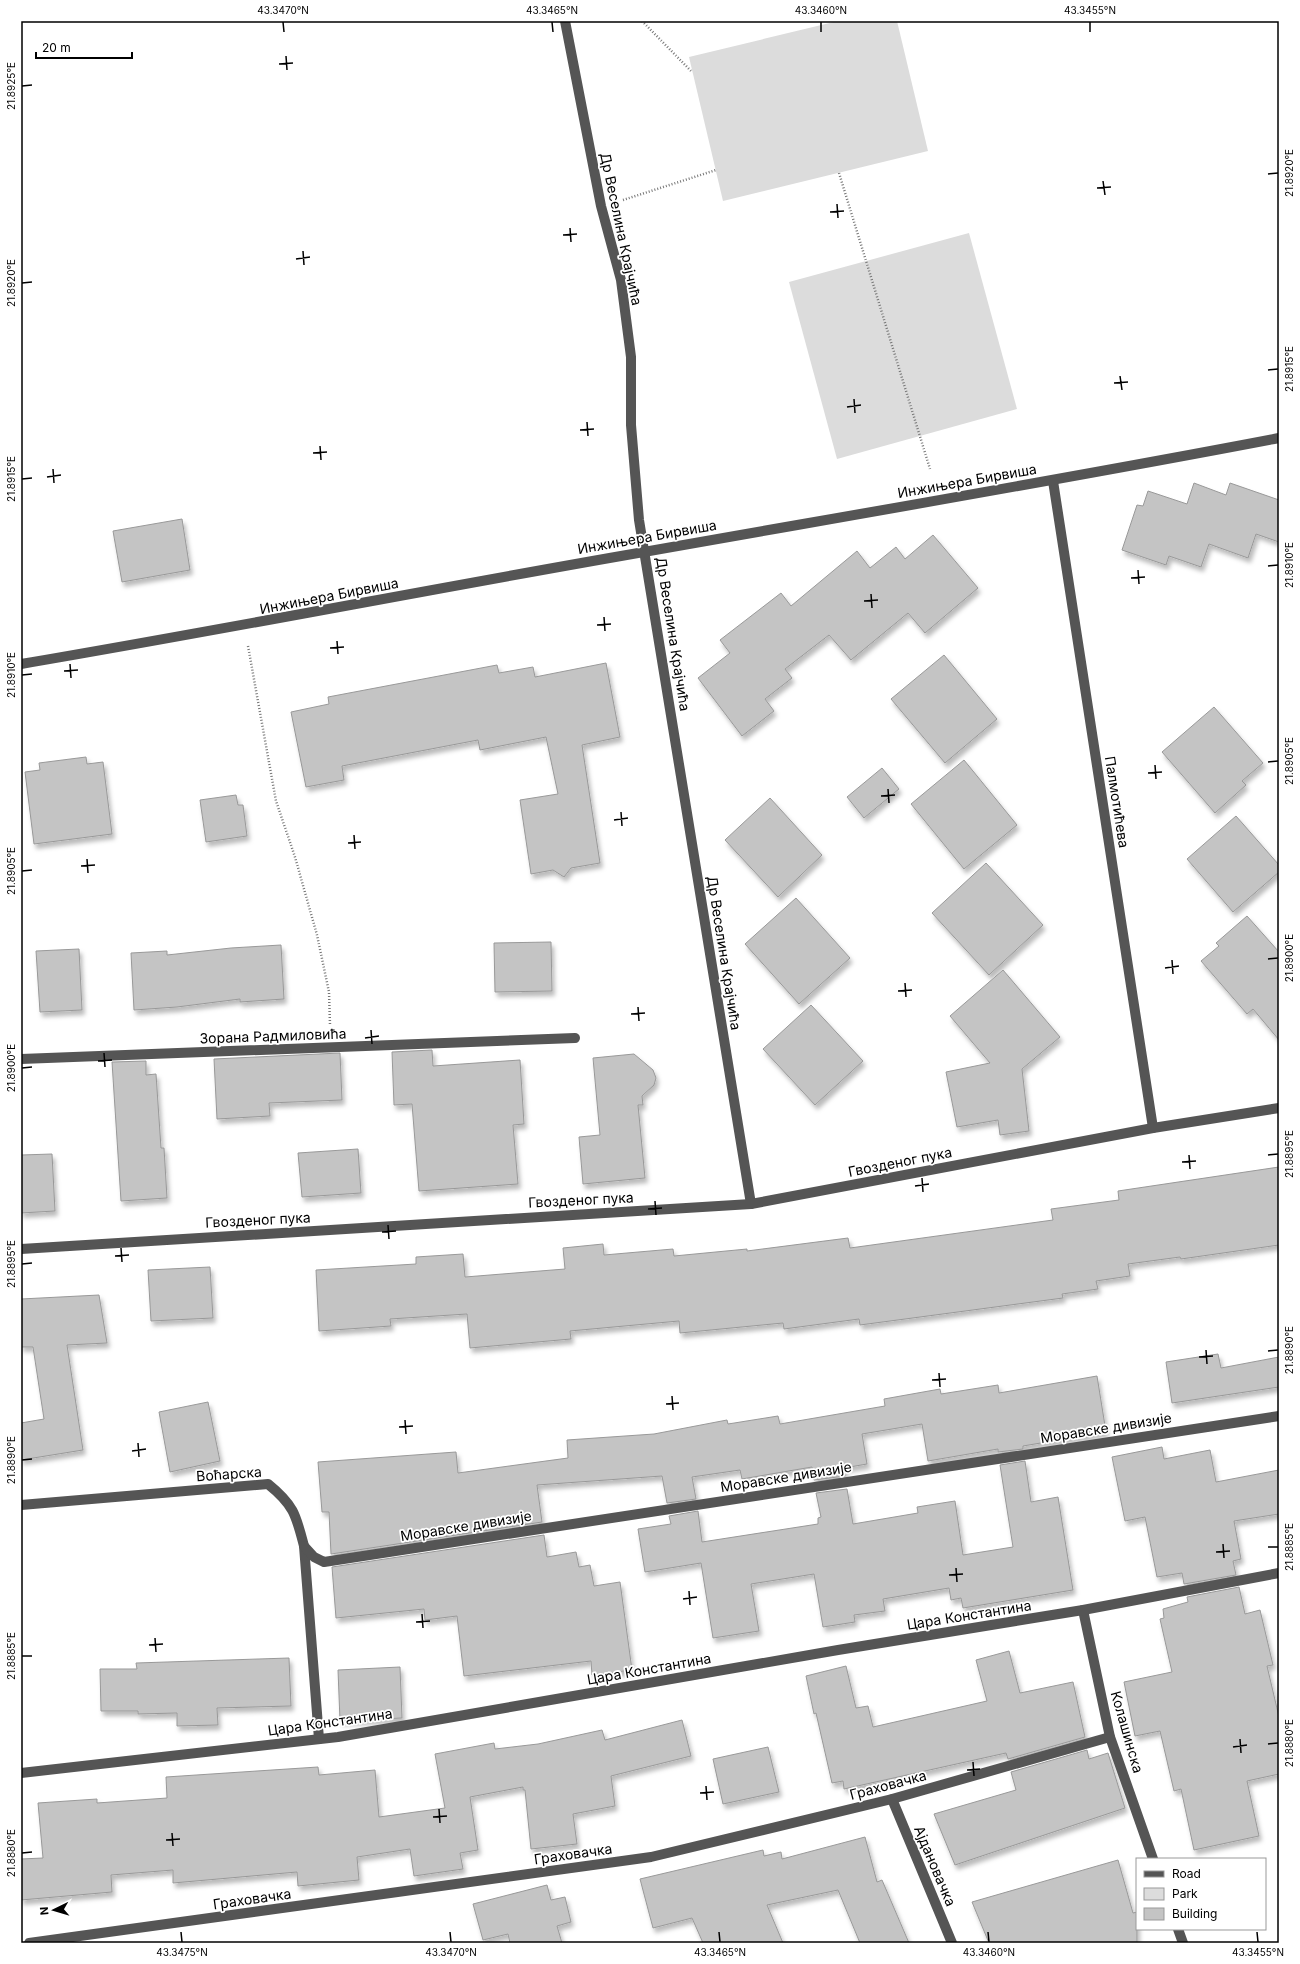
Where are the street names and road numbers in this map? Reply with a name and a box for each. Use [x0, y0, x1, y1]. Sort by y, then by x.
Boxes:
street label: Др Веселина Крајчића [597, 151, 646, 307]
street label: Инжињера Бирвиша [896, 460, 1038, 501]
street label: Инжињера Бирвиша [576, 516, 718, 557]
street label: Др Веселина Крајчића [653, 556, 694, 712]
street label: Инжињера Бирвиша [258, 574, 400, 617]
street label: Палмотићева [1102, 755, 1133, 849]
street label: Др Веселина Крајчића [704, 875, 745, 1031]
street label: Зорана Радмиловића [199, 1024, 347, 1047]
street label: Гвозденог пука [846, 1143, 953, 1180]
street label: Гвозденог пука [528, 1188, 634, 1211]
street label: Гвозденог пука [205, 1208, 311, 1231]
street label: Моравске дивизије [1039, 1409, 1173, 1446]
street label: Моравске дивизије [719, 1458, 853, 1495]
street label: Воћарска [196, 1463, 262, 1484]
street label: Моравске дивизије [399, 1507, 533, 1544]
street label: Цара Константина [905, 1596, 1032, 1633]
street label: Цара Константина [585, 1649, 712, 1688]
street label: Колашинска [1108, 1689, 1147, 1775]
street label: Цара Константина [266, 1704, 393, 1739]
street label: Граховачка [848, 1766, 928, 1803]
street label: Ајдановачка [911, 1823, 960, 1909]
street label: Граховачка [533, 1840, 613, 1867]
street label: Граховачка [212, 1885, 292, 1912]

